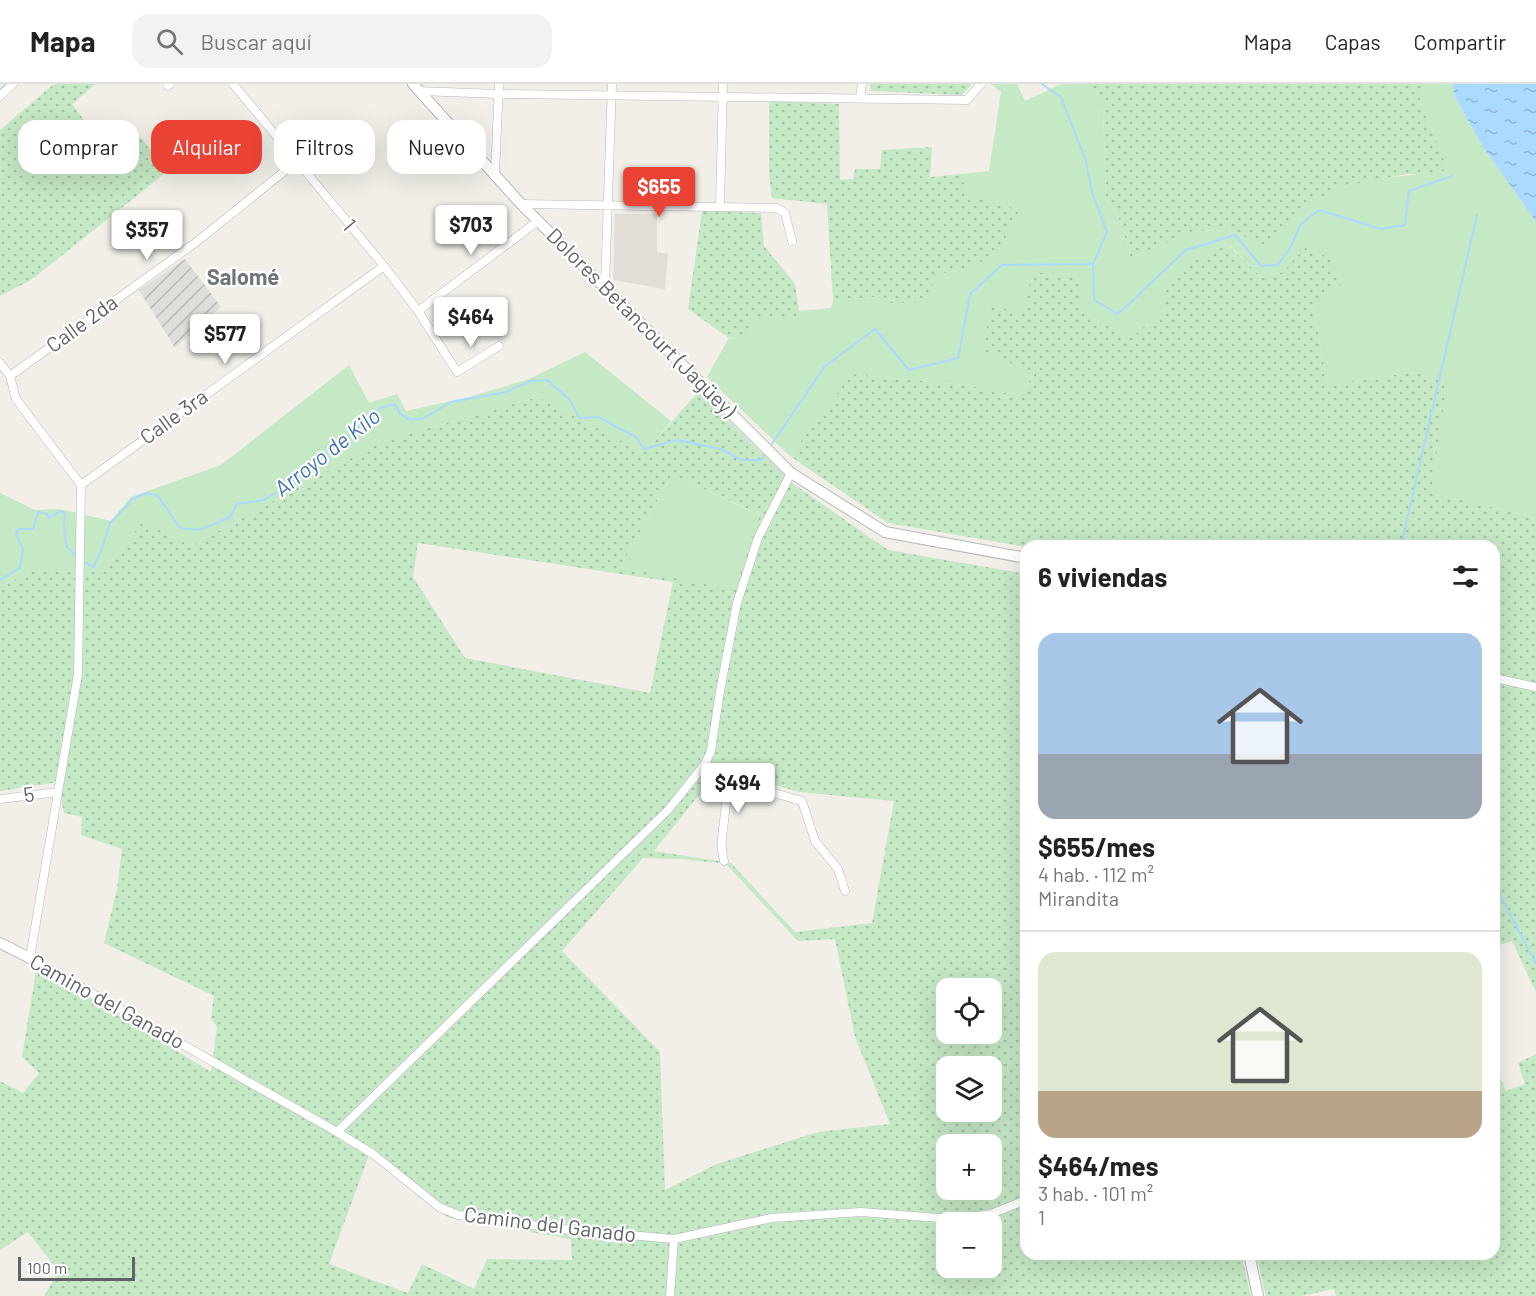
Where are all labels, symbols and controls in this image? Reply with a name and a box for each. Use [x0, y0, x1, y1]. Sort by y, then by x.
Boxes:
search box [132, 14, 552, 68]
text: Mapa [30, 24, 96, 58]
icon: search [153, 25, 186, 58]
text: Buscar aquí [201, 28, 311, 54]
text: Mapa [1244, 29, 1292, 54]
text: Capas [1325, 29, 1381, 54]
text: Compartir [1414, 29, 1506, 54]
chip: Comprar [18, 120, 139, 174]
chip: Alquilar [151, 120, 262, 174]
chip: Filtros [274, 120, 375, 174]
chip: Nuevo [387, 120, 486, 174]
pin: $655 [623, 167, 695, 218]
text: $655 [637, 174, 681, 198]
pin: $703 [435, 205, 507, 256]
pin: $357 [111, 210, 183, 261]
text: $703 [449, 212, 493, 236]
street label: 1 [338, 213, 362, 235]
text: $357 [126, 217, 168, 241]
street label: Dolores Betancourt (Jagüey) [542, 222, 742, 422]
district label: Salomé [207, 263, 279, 289]
street label: Calle 2da [41, 289, 122, 357]
pin: $464 [435, 297, 507, 348]
text: $464 [448, 304, 494, 328]
pin: $577 [189, 314, 261, 365]
text: $577 [204, 321, 246, 345]
street label: Calle 3ra [134, 383, 212, 449]
water label: Arroyo de Kilo [268, 402, 385, 501]
icon: filters [1449, 560, 1482, 593]
text: 6 viviendas [1038, 561, 1167, 592]
icon: home [1206, 672, 1314, 780]
pin: $494 [702, 763, 774, 814]
text: $494 [715, 770, 761, 794]
street label: 5 [22, 780, 36, 807]
text: $655/mes [1038, 831, 1155, 862]
text: 4 hab. · 112 m² [1038, 862, 1154, 886]
text: Mirandita [1038, 886, 1119, 910]
street label: Camino del Ganado [26, 948, 189, 1054]
map controls [936, 978, 1002, 1278]
button: locate [936, 978, 1002, 1044]
icon: home [1206, 991, 1314, 1099]
button: layers [936, 1056, 1002, 1122]
button: + [936, 1134, 1002, 1200]
text: $464/mes [1038, 1150, 1159, 1181]
text: 3 hab. · 101 m² [1038, 1181, 1153, 1205]
street label: Camino del Ganado [463, 1201, 638, 1246]
text: 1 [1038, 1205, 1045, 1229]
button: − [936, 1212, 1002, 1278]
scale bar [18, 1254, 135, 1282]
text: 100 m [27, 1258, 67, 1277]

